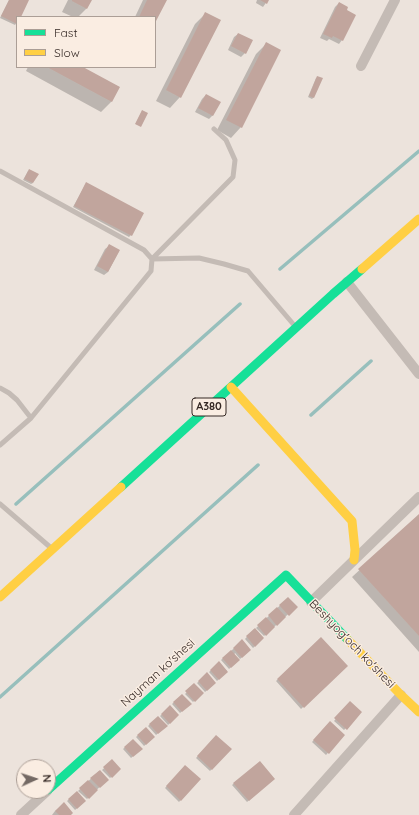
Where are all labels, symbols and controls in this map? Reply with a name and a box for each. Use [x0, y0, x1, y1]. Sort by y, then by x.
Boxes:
legend [16, 16, 156, 68]
text: Fast [54, 25, 78, 40]
text: Slow [54, 45, 80, 60]
road number: A380 [192, 398, 226, 416]
street label: Beshyog'och ko'shesi [306, 597, 398, 691]
street label: Nayman ko'shesi [118, 636, 198, 710]
north arrow [16, 759, 56, 799]
text: N [40, 774, 54, 783]

